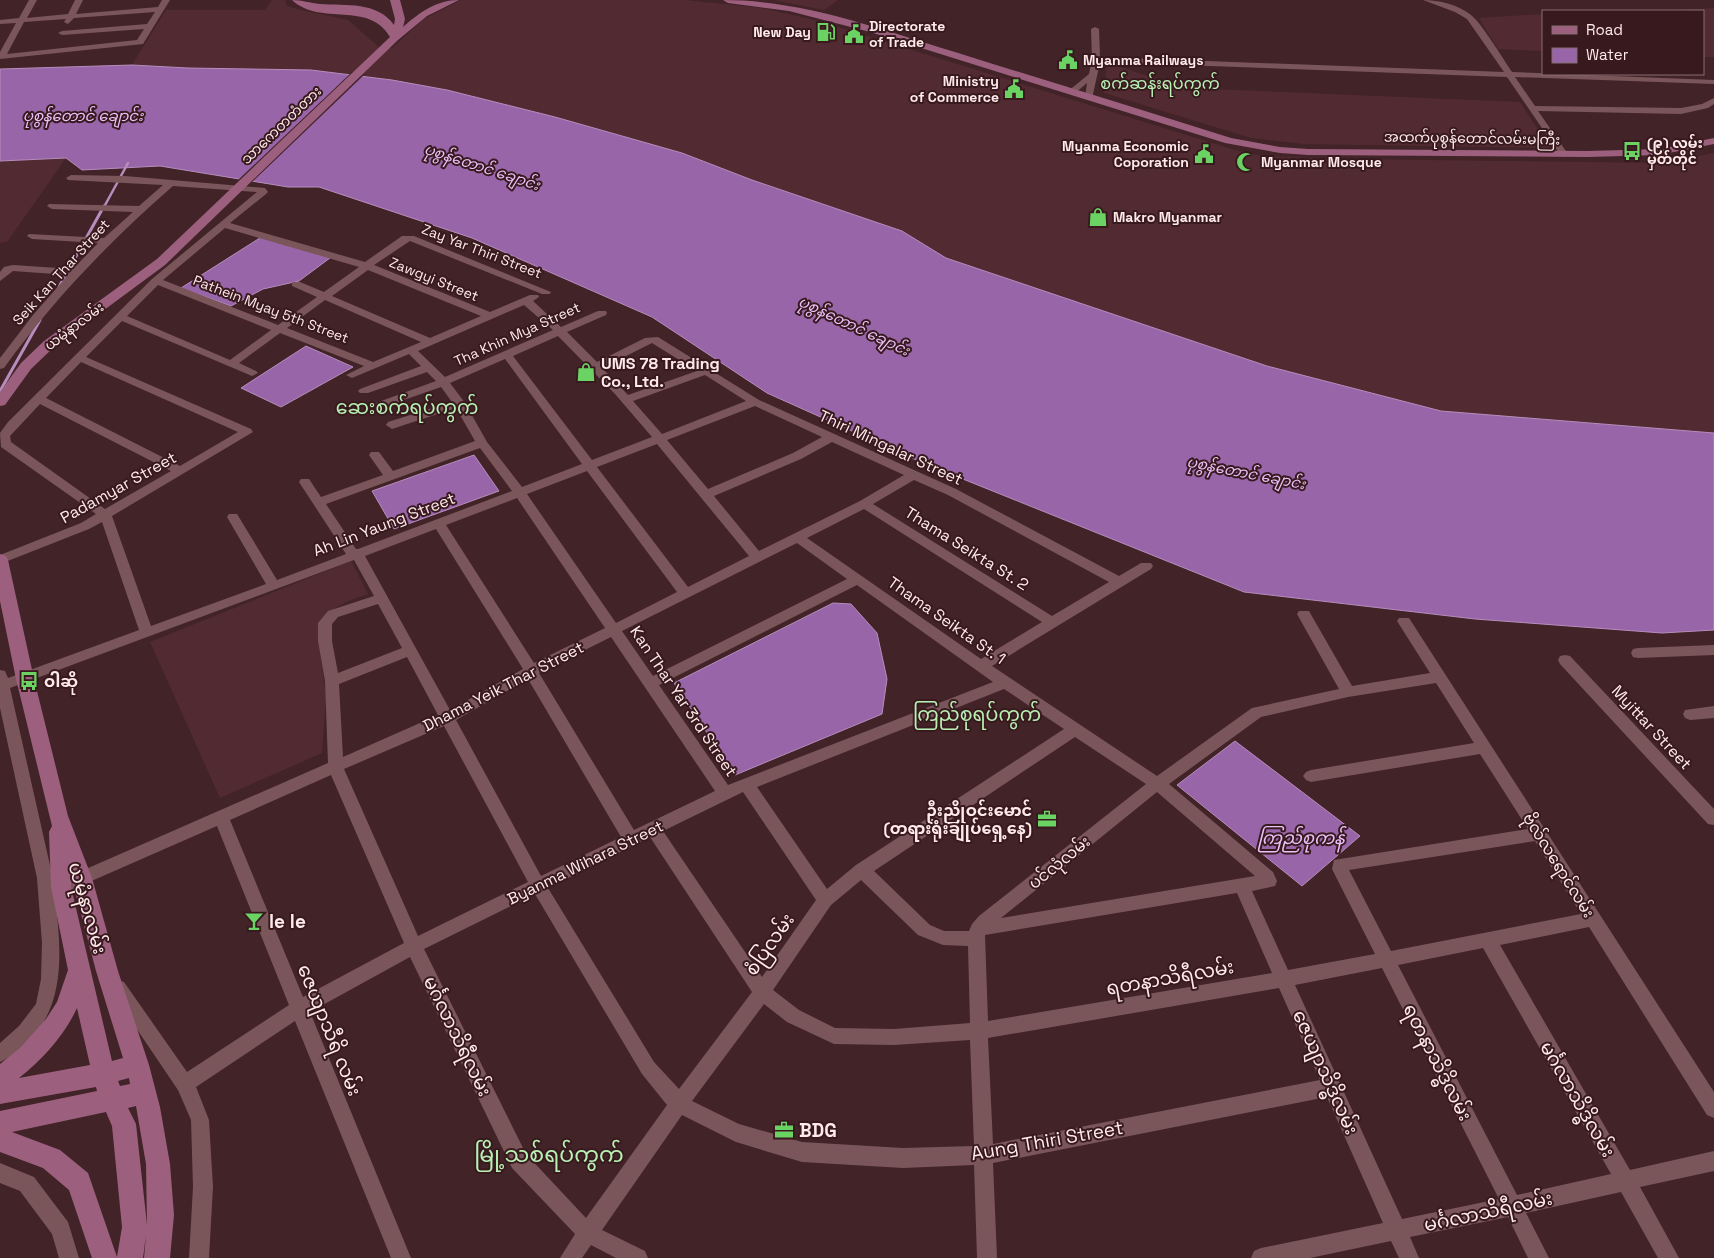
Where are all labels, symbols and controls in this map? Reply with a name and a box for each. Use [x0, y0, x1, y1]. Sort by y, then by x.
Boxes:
legend [1542, 10, 1704, 75]
place label: Directorate of Trade [869, 17, 945, 51]
text: Road [1586, 20, 1623, 39]
fuel station icon: New Day [815, 21, 837, 43]
place label: New Day [753, 23, 811, 41]
public building icon: Directorate of Trade [843, 23, 865, 45]
text: Water [1586, 45, 1629, 64]
public building icon: Myanma Railways [1057, 49, 1079, 71]
place label: Myanma Railways [1083, 51, 1204, 69]
place label: Ministry of Commerce [910, 72, 999, 106]
district label: စက်ဆန်းရပ်ကွက် [1100, 72, 1220, 97]
public building icon: Ministry of Commerce [1003, 78, 1025, 100]
street label: သာကေတတံတား [237, 82, 325, 168]
water label: ပုစွန်တောင် ချောင်း [23, 105, 144, 128]
street label: အထက်ပုစွန်တောင်လမ်းမကြီး [1384, 126, 1560, 152]
place label: (၉) လမ်း မှတ်တိုင် [1647, 133, 1703, 171]
place label: Myanma Economic Coporation [1062, 137, 1189, 171]
water label: ပုစွန်တောင် ချောင်း [421, 138, 543, 197]
bus stop icon: (၉) လမ်း မှတ်တိုင် [1621, 140, 1643, 162]
public building icon: Myanma Economic Coporation [1193, 143, 1215, 165]
mosque icon: Myanmar Mosque [1235, 151, 1257, 173]
place label: Myanmar Mosque [1261, 153, 1382, 171]
shop icon: Makro Myanmar [1087, 206, 1109, 228]
place label: Makro Myanmar [1113, 208, 1222, 226]
street label: Seik Kan Thar Street [9, 215, 113, 329]
street label: Zay Yar Thiri Street [419, 220, 545, 282]
street label: Zawgyi Street [387, 253, 481, 305]
street label: Pathein Myay 5th Street [191, 271, 351, 347]
water label: ပုစွန်တောင် ချောင်း [794, 291, 914, 363]
street label: ယမုံနာလမ်း [40, 297, 109, 357]
street label: Tha Khin Mya Street [451, 298, 583, 370]
place label: UMS 78 Trading Co., Ltd. [601, 353, 720, 392]
shop icon: UMS 78 Trading Co., Ltd. [575, 361, 597, 383]
district label: ဆေးစက်ရပ်ကွက် [336, 393, 478, 423]
street label: Thiri Mingalar Street [815, 405, 966, 490]
street label: Padamyar Street [56, 447, 180, 528]
water label: ပုစွန်တောင် ချောင်း [1185, 451, 1308, 496]
street label: Ah Lin Yaung Street [310, 488, 458, 561]
street label: Thama Seikta St. 2 [901, 502, 1033, 595]
street label: Thama Seikta St. 1 [884, 572, 1010, 669]
street label: Kan Thar Yar 3rd Street [625, 622, 742, 781]
street label: Dhama Yeik Thar Street [419, 637, 587, 736]
bus stop icon: ဝါဆို [18, 670, 40, 692]
place label: ဝါဆို [44, 671, 78, 695]
street label: Myittar Street [1607, 681, 1696, 774]
district label: ကြည်စုရပ်ကွက် [913, 700, 1041, 731]
place label: ဦးညိုဝင်းမောင် (တရားရုံးချုပ်ရှေ့နေ) [883, 799, 1032, 842]
office icon: ဦးညိုဝင်းမောင် (တရားရုံးချုပ်ရှေ့နေ) [1036, 808, 1058, 830]
street label: ဗိုလ်လရောင်လမ်း [1515, 808, 1600, 924]
street label: Byanma Wihara Street [504, 815, 667, 909]
water label: ကြည်စုကန် [1258, 825, 1347, 853]
street label: ပင်လုံလမ်း [1023, 830, 1097, 897]
street label: ယမုံနာလမ်း [59, 859, 114, 958]
street label: စံပြလမ်း [737, 907, 802, 982]
place label: le le [269, 909, 306, 934]
bar icon: le le [243, 910, 265, 932]
street label: ရတနာသိရီလမ်း [1104, 952, 1236, 1004]
street label: ဇေယျာသီရိ လမ်း [289, 960, 369, 1101]
street label: မင်္ဂလာသိရီလမ်း [415, 971, 499, 1102]
street label: ရတနာသိဒ္ဓိလမ်း [1394, 998, 1480, 1127]
street label: ဇေယျာသိဒ္ဓိလမ်း [1284, 1005, 1366, 1140]
street label: မင်္ဂလာသိဒ္ဓိလမ်း [1531, 1036, 1623, 1164]
street label: Aung Thiri Street [969, 1115, 1125, 1166]
place label: BDG [799, 1118, 837, 1143]
office icon: BDG [773, 1119, 795, 1141]
district label: မြို့သစ်ရပ်ကွက် [474, 1139, 624, 1172]
street label: မင်္ဂလာသိရီလမ်း [1421, 1184, 1555, 1240]

